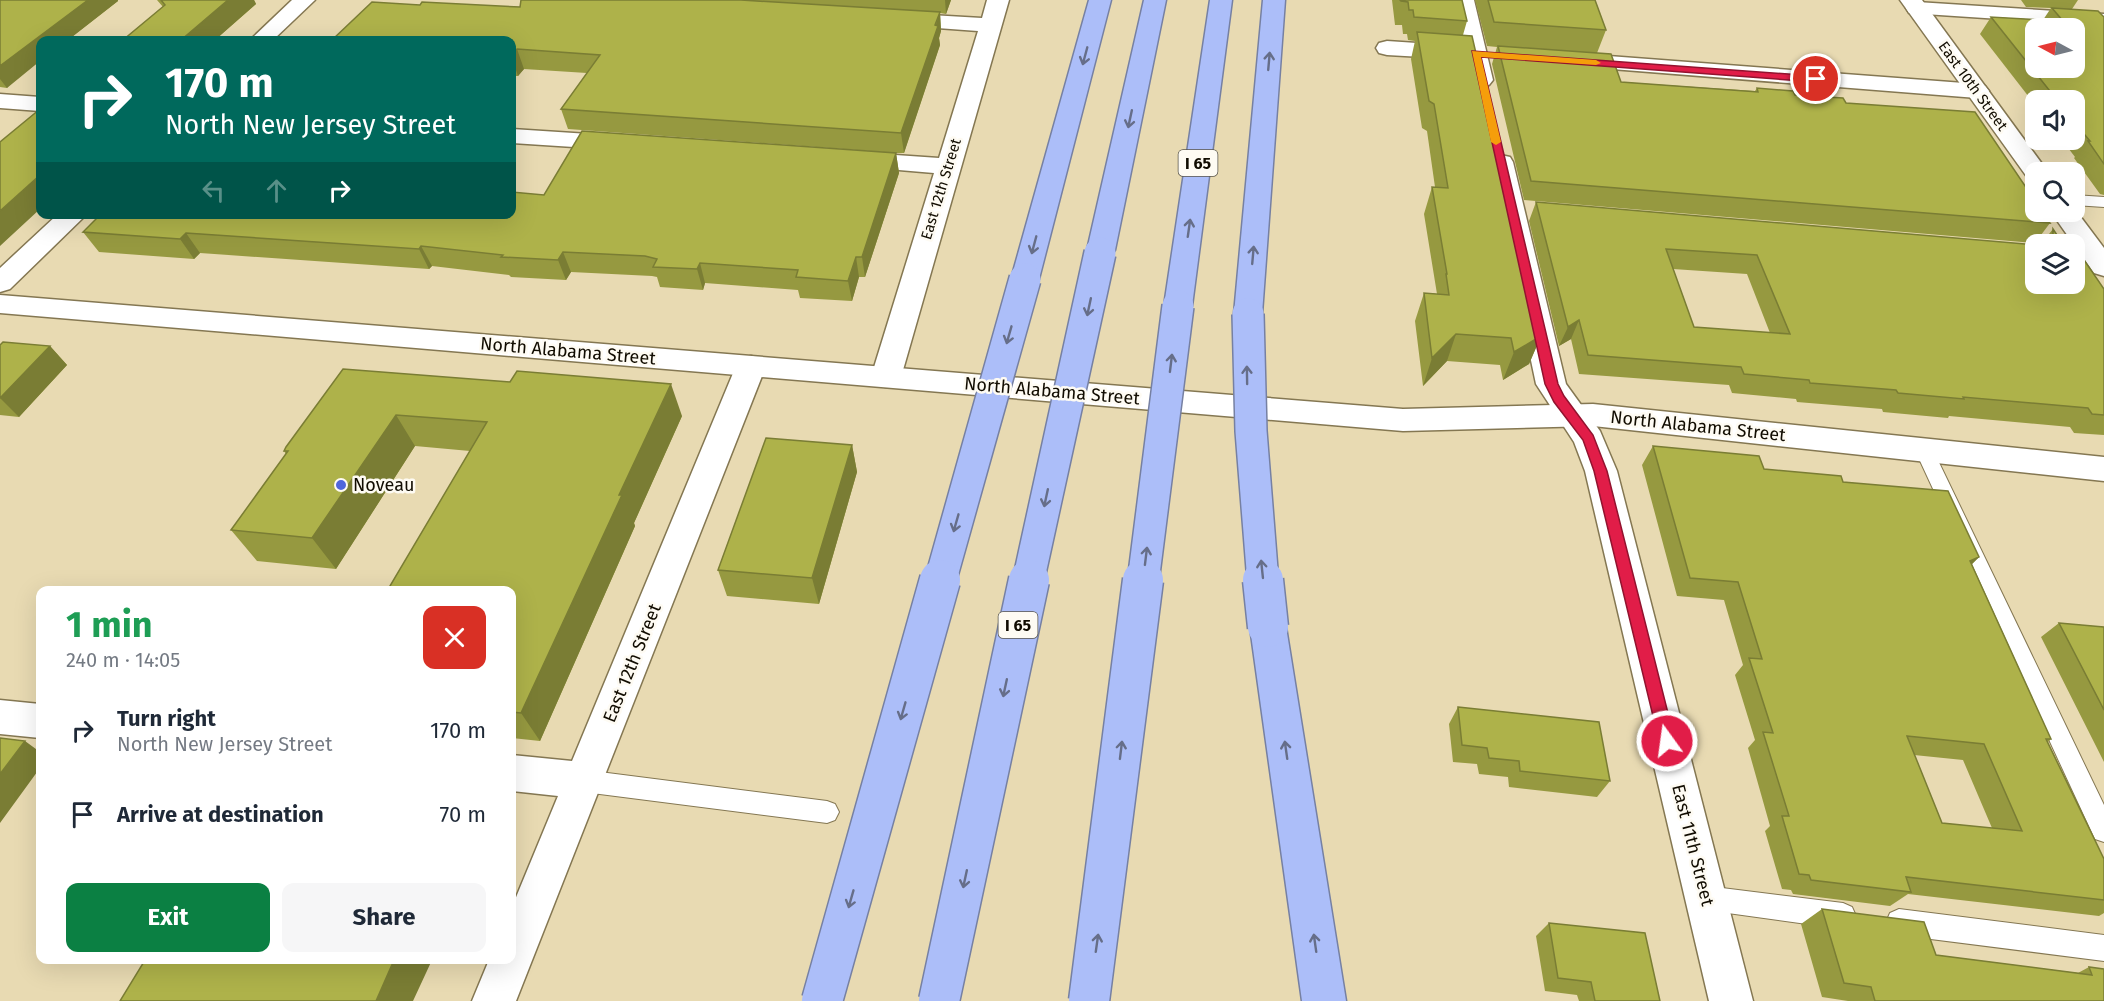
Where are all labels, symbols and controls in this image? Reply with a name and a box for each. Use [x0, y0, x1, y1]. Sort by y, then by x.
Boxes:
north arrow [2025, 18, 2085, 78]
map controls [2025, 18, 2085, 294]
street label: East 10th Street [1935, 38, 2012, 135]
one-way arrow [1078, 47, 1090, 66]
one-way arrow [1264, 51, 1275, 71]
pin [1790, 53, 1841, 104]
text: 170 m [165, 58, 274, 108]
icon: right [66, 60, 144, 138]
icon: arrive [1799, 62, 1832, 95]
button: sound [2025, 90, 2085, 150]
one-way arrow [1124, 108, 1135, 128]
text: North New Jersey Street [165, 109, 456, 141]
street label: East 12th Street [917, 136, 965, 242]
road number: I 65 [1178, 150, 1218, 176]
button: search [2025, 162, 2085, 222]
icon: left [197, 174, 230, 207]
icon: ahead [260, 174, 293, 207]
icon: right [323, 174, 356, 207]
one-way arrow [1184, 218, 1195, 238]
button: layers [2025, 234, 2085, 294]
one-way arrow [1028, 235, 1039, 254]
one-way arrow [1248, 246, 1259, 266]
one-way arrow [1082, 298, 1094, 317]
one-way arrow [1003, 325, 1014, 344]
street label: North Alabama Street [479, 332, 657, 370]
one-way arrow [1166, 353, 1177, 373]
one-way arrow [1242, 365, 1253, 385]
street label: North Alabama Street [963, 372, 1141, 410]
street label: North Alabama Street [1609, 406, 1787, 446]
place label: Noveau [353, 474, 414, 496]
marker: Noveau [334, 478, 348, 492]
one-way arrow [1040, 488, 1052, 507]
one-way arrow [950, 513, 961, 532]
one-way arrow [1141, 547, 1152, 567]
one-way arrow [1256, 560, 1267, 580]
street label: East 12th Street [598, 600, 666, 726]
text: 1 min [66, 603, 153, 647]
button: close [423, 606, 486, 669]
road number: I 65 [998, 612, 1038, 638]
text: 240 m · 14:05 [66, 648, 180, 672]
one-way arrow [999, 678, 1010, 698]
one-way arrow [897, 701, 909, 720]
text: Turn right [117, 705, 216, 732]
position arrow [1635, 709, 1699, 773]
icon: right [66, 714, 99, 747]
text: 170 m [430, 717, 486, 744]
text: North New Jersey Street [117, 732, 332, 756]
one-way arrow [1116, 740, 1127, 760]
one-way arrow [1281, 741, 1292, 761]
street label: East 11th Street [1667, 782, 1719, 909]
icon: arrive [66, 798, 99, 831]
text: Arrive at destination [117, 801, 324, 828]
text: 70 m [440, 801, 486, 828]
one-way arrow [959, 869, 970, 888]
button: Exit [66, 883, 270, 952]
button: Share [282, 883, 486, 952]
one-way arrow [845, 889, 856, 908]
one-way arrow [1091, 934, 1102, 953]
one-way arrow [1310, 934, 1321, 954]

